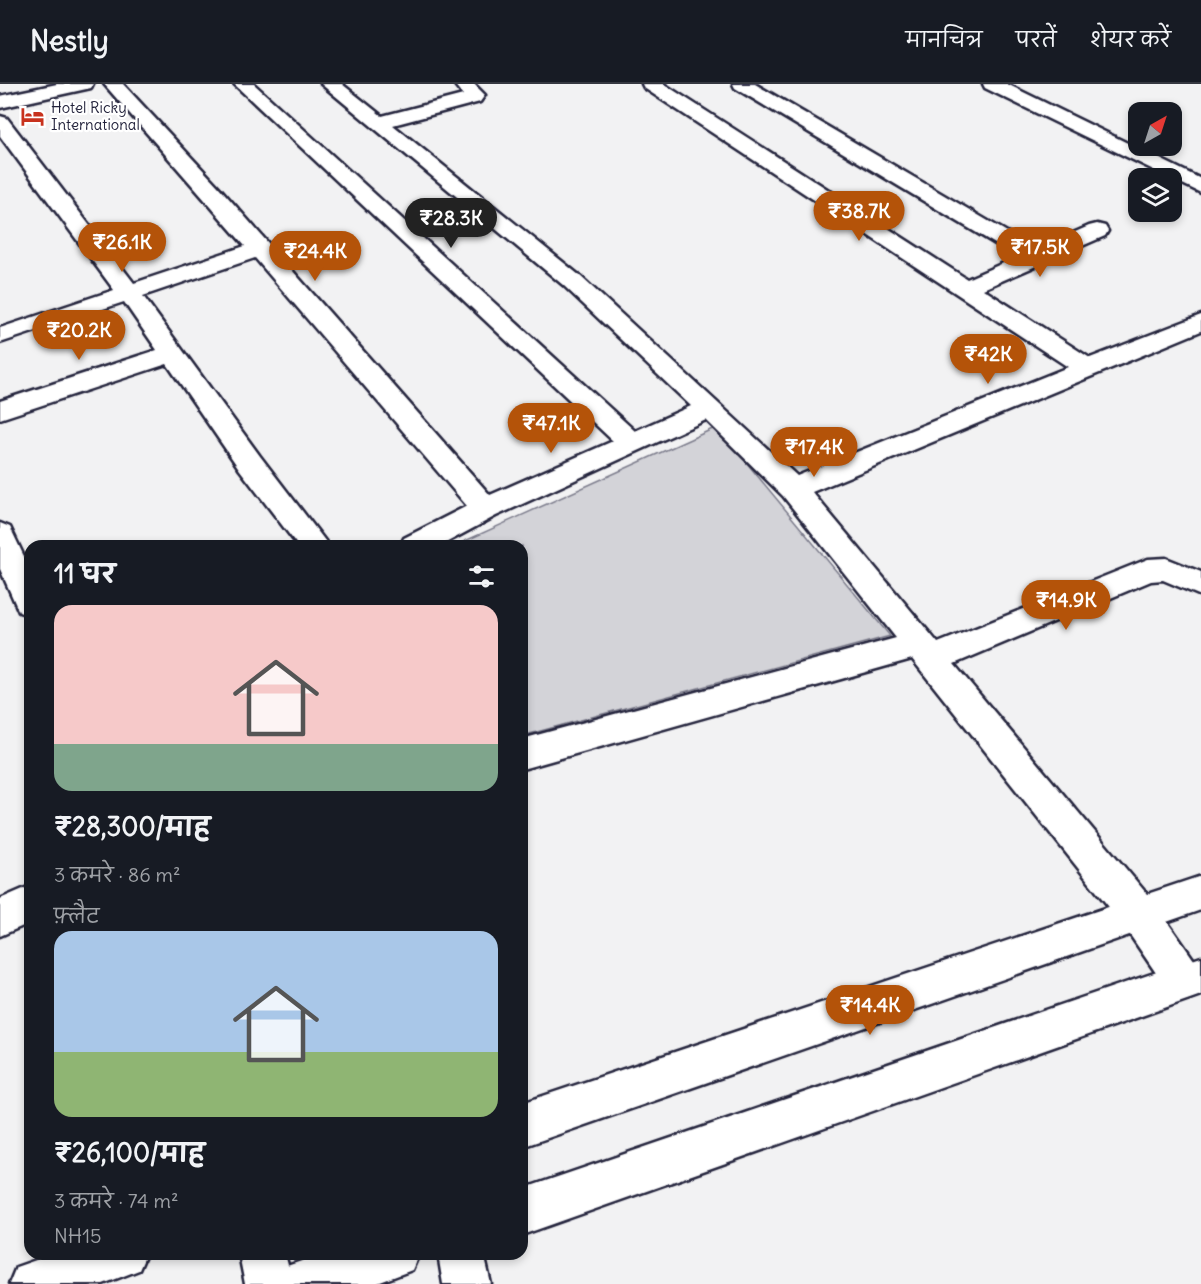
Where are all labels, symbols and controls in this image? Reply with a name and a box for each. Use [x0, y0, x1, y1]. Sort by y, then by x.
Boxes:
text: Nestly [30, 23, 109, 59]
text: मानचित्र [905, 26, 982, 53]
text: परतें [1015, 26, 1057, 53]
text: शेयर करें [1090, 26, 1171, 53]
place label: Hotel Ricky International [51, 98, 140, 134]
north arrow [1128, 102, 1182, 156]
map controls [1128, 102, 1182, 222]
hotel icon: Hotel Ricky International [20, 104, 46, 130]
button: layers [1128, 168, 1182, 222]
pin: ₹38.7K [810, 191, 908, 242]
pin: ₹28.3K [402, 198, 500, 249]
text: ₹38.7K [828, 198, 890, 223]
text: ₹28.3K [419, 205, 483, 230]
pin: ₹26.1K [73, 222, 171, 273]
pin: ₹17.5K [991, 227, 1089, 278]
text: ₹26.1K [92, 229, 152, 254]
pin: ₹24.4K [266, 231, 364, 282]
text: ₹17.5K [1010, 234, 1070, 259]
text: ₹24.4K [283, 238, 347, 263]
pin: ₹20.2K [30, 310, 128, 361]
text: ₹20.2K [46, 317, 112, 342]
pin: ₹42K [952, 334, 1024, 385]
text: ₹42K [964, 341, 1012, 366]
pin: ₹47.1K [502, 403, 600, 454]
text: ₹47.1K [522, 410, 580, 435]
pin: ₹17.4K [765, 427, 863, 478]
text: ₹17.4K [784, 434, 844, 459]
text: 11 घर [54, 557, 115, 590]
icon: filters [465, 560, 498, 593]
pin: ₹14.9K [1017, 580, 1115, 631]
text: ₹14.9K [1035, 587, 1097, 612]
icon: home [222, 644, 330, 752]
text: ₹28,300/माह [54, 810, 210, 843]
text: 3 कमरे · 86 m² [54, 862, 181, 887]
text: फ़्लैट [54, 903, 100, 928]
icon: home [222, 970, 330, 1078]
pin: ₹14.4K [821, 985, 919, 1036]
text: ₹14.4K [840, 992, 900, 1017]
text: ₹26,100/माह [54, 1136, 205, 1169]
text: 3 कमरे · 74 m² [54, 1188, 178, 1213]
text: NH15 [54, 1223, 102, 1248]

